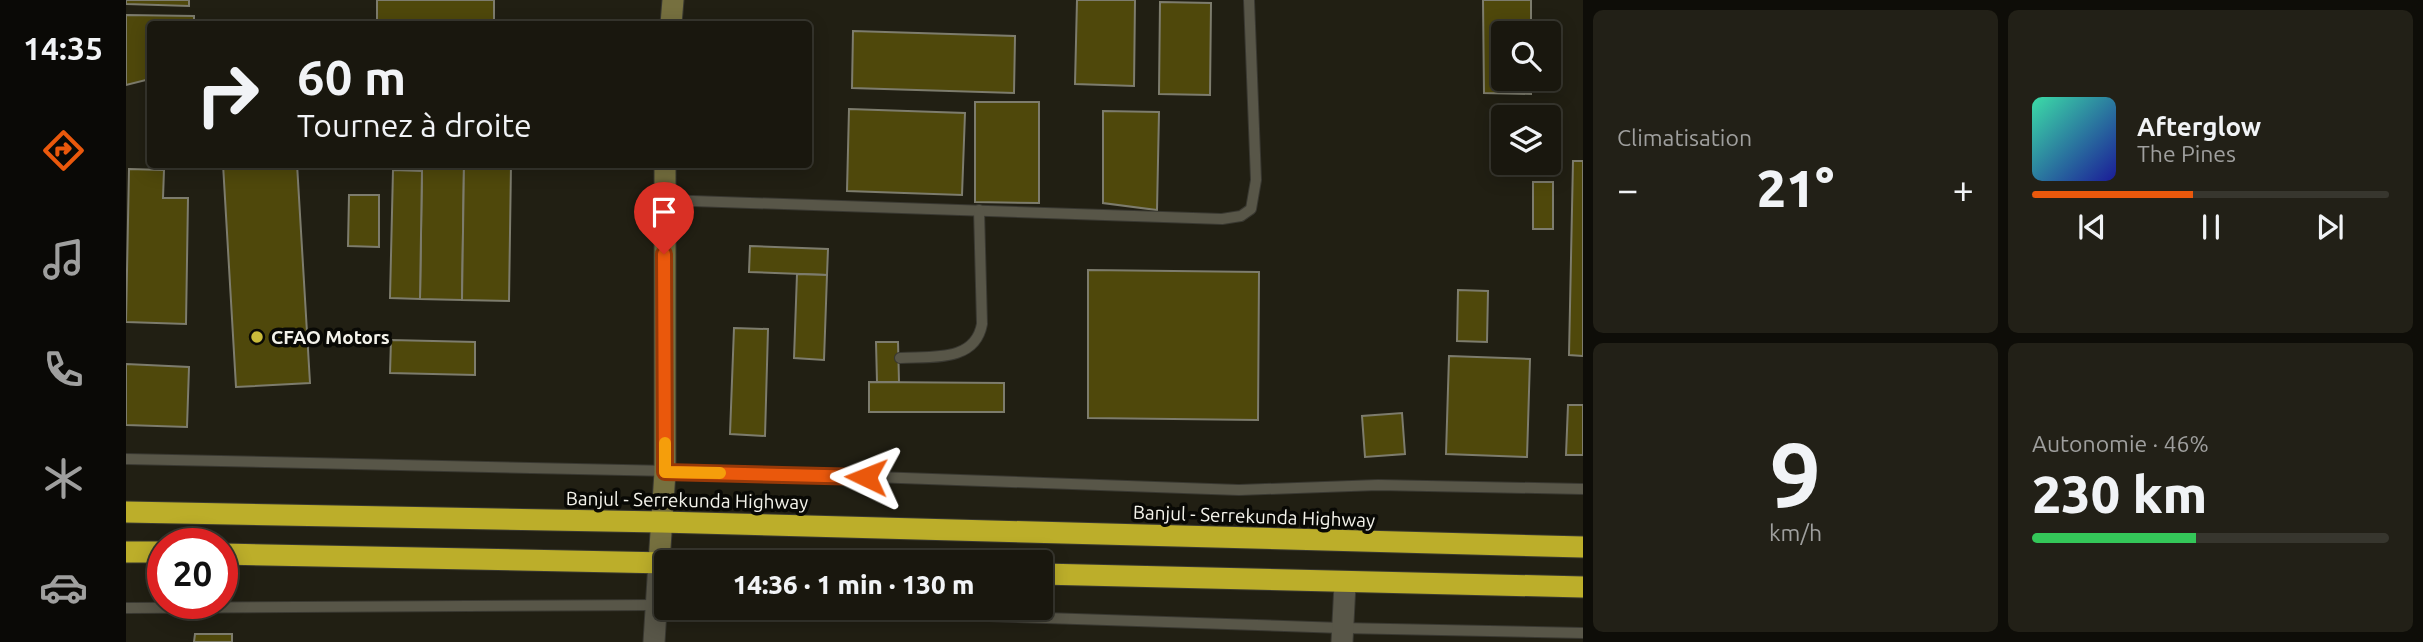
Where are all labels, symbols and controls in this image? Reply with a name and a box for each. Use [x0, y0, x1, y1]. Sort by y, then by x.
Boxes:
map controls [1491, 21, 1561, 175]
button: search [1491, 21, 1561, 91]
text: 14:35 [23, 30, 103, 66]
icon: right [182, 49, 273, 140]
text: 60 m [297, 49, 406, 104]
button: layers [1491, 105, 1561, 175]
text: Tournez à droite [297, 107, 532, 143]
text: Afterglow [2137, 112, 2261, 141]
text: Climatisation [1617, 125, 1752, 150]
icon: directions [39, 126, 88, 175]
text: The Pines [2137, 141, 2236, 166]
text: 21° [1757, 159, 1834, 217]
text: − [1617, 168, 1638, 210]
text: + [1953, 168, 1974, 210]
pin [634, 182, 694, 254]
icon: arrive [645, 193, 683, 231]
icon: previous [2073, 208, 2111, 246]
icon: pause [2192, 208, 2230, 246]
icon: next [2311, 208, 2349, 246]
icon: music [39, 235, 88, 284]
place label: CFAO Motors [271, 326, 390, 348]
marker: CFAO Motors [249, 329, 265, 345]
icon: phone [39, 345, 88, 394]
text: 9 [1770, 423, 1821, 525]
text: Autonomie · 46% [2032, 431, 2209, 456]
position arrow [829, 440, 903, 514]
icon: climate [39, 454, 88, 503]
text: 230 km [2032, 465, 2207, 523]
street label: Banjul - Serrekunda Highway [566, 487, 808, 513]
street label: Banjul - Serrekunda Highway [1132, 501, 1376, 531]
text: km/h [1769, 520, 1822, 545]
speed limit sign: 20 [147, 528, 238, 619]
icon: car [39, 563, 88, 612]
text: 14:36 · 1 min · 130 m [733, 570, 974, 599]

